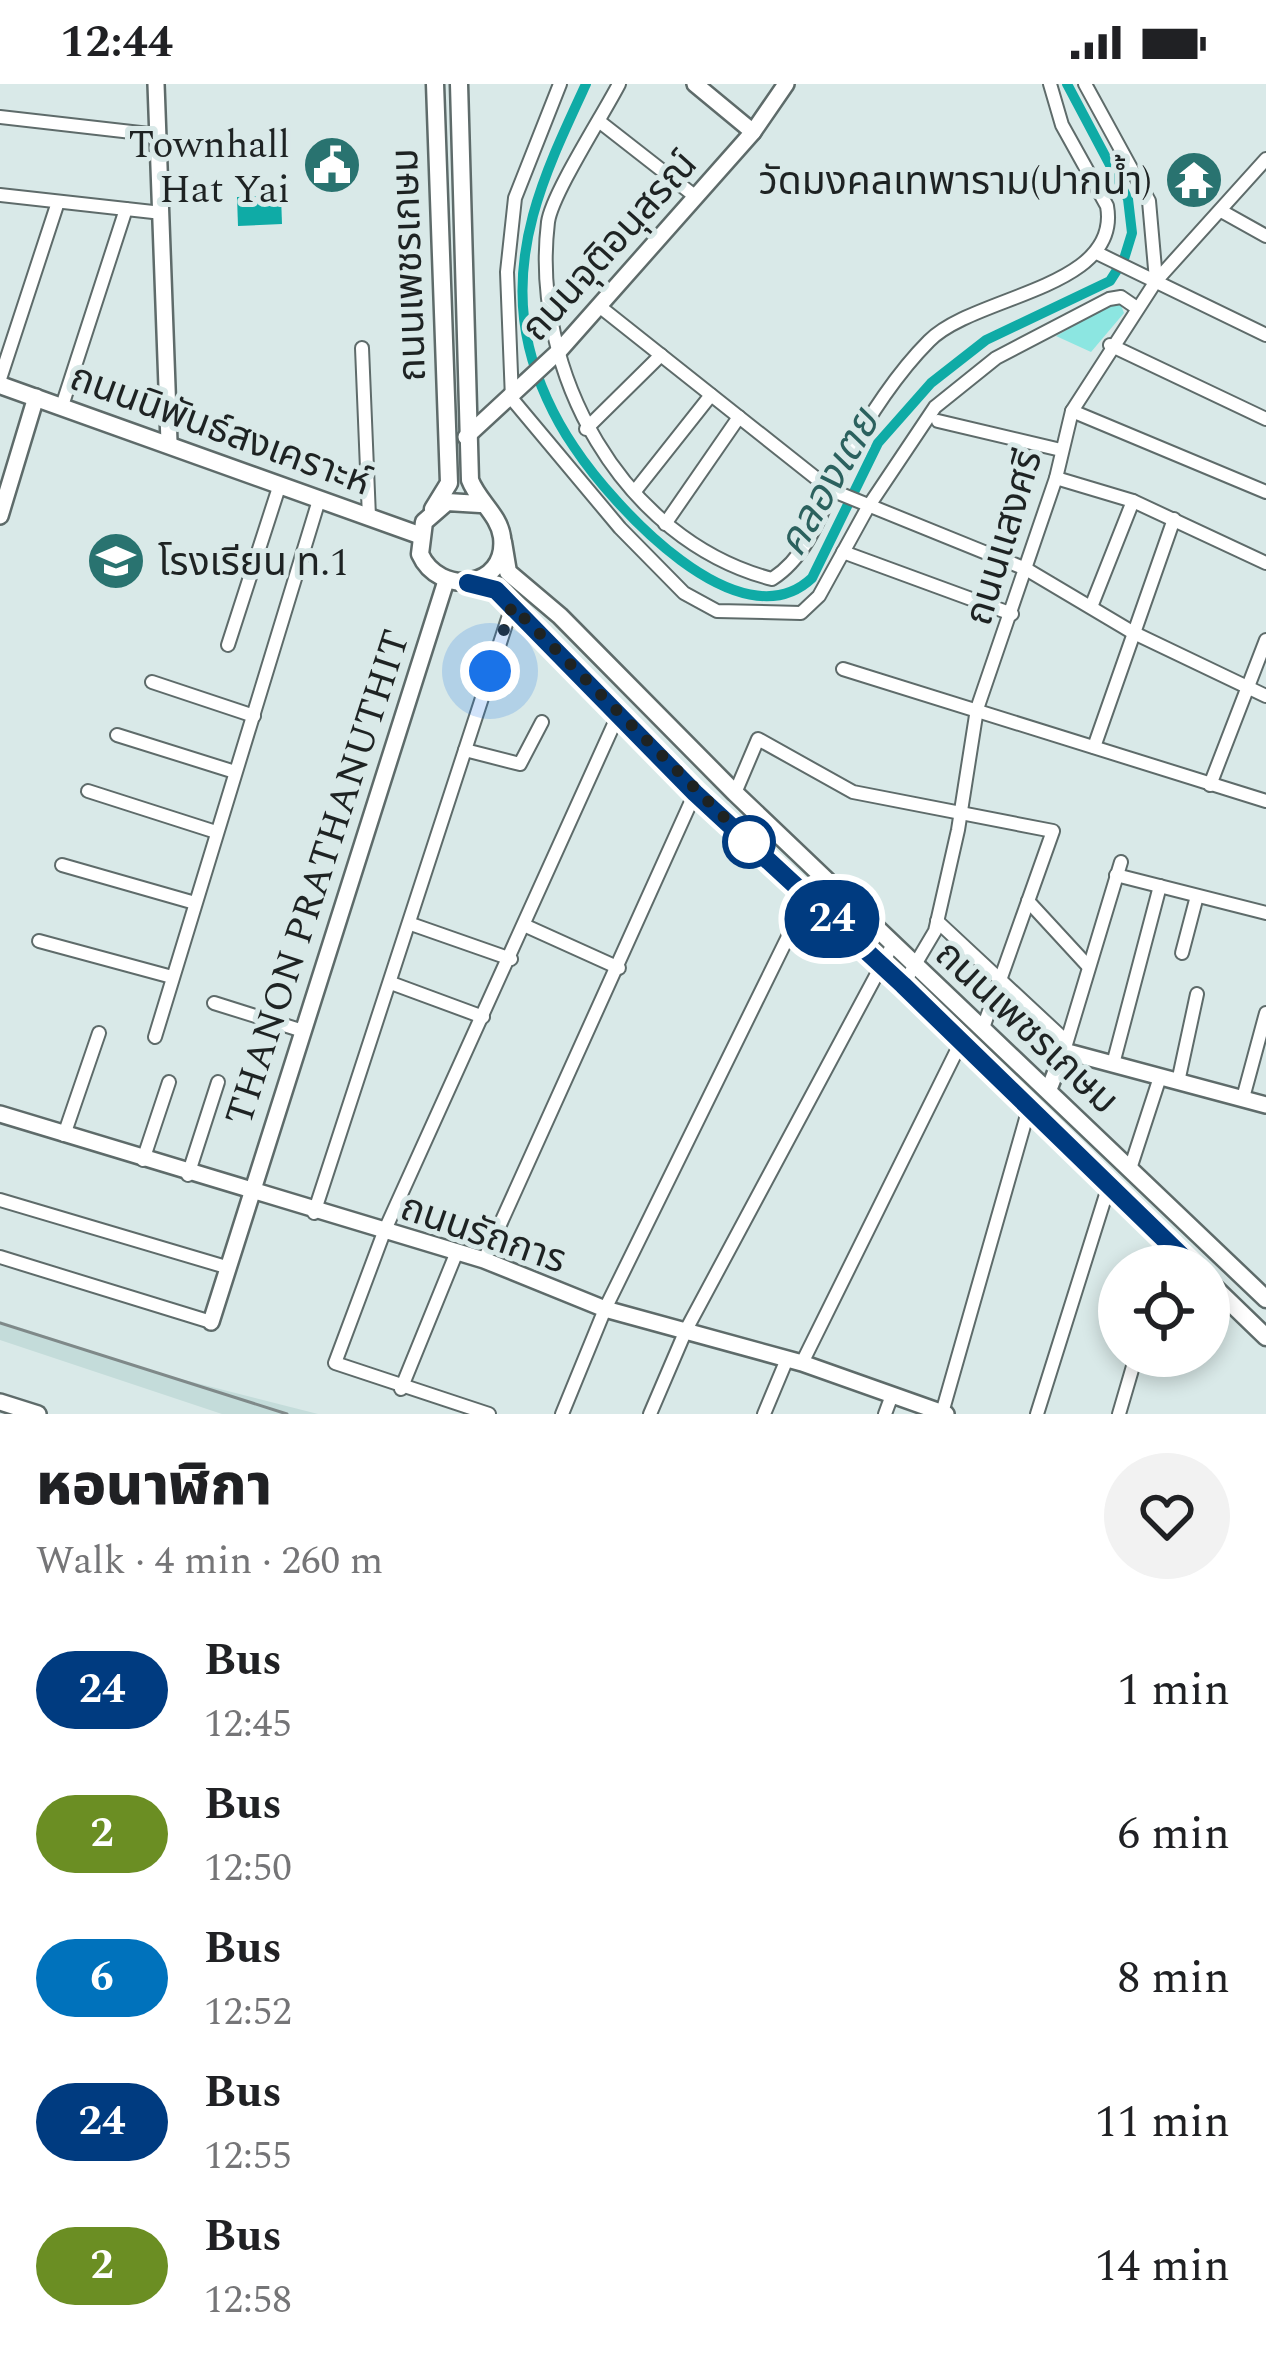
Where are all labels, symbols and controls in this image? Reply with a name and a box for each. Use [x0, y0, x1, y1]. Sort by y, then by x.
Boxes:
text: 12:44 [60, 8, 173, 77]
place label: Townhall Hat Yai [128, 116, 290, 220]
public building icon: Townhall Hat Yai [301, 134, 363, 196]
street label: ถนนจุติอนุสรณ์ [508, 138, 712, 356]
street label: ถนนเพชรเกษม [376, 147, 443, 383]
temple icon: วัดมงคลเทพาราม(ปากน้ำ) [1163, 149, 1225, 211]
place label: วัดมงคลเทพาราม(ปากน้ำ) [759, 153, 1152, 212]
street label: ถนนนิพันธ์สงเคราะห์ [61, 348, 379, 512]
water label: คลองเตย [762, 396, 898, 568]
street label: ถนนเเสงศรี [950, 443, 1059, 633]
school or university icon: โรงเรียน ท.1 [85, 530, 147, 592]
place label: โรงเรียน ท.1 [158, 534, 350, 593]
street label: THANON PRATHANUTHIT [210, 622, 426, 1133]
your location [460, 641, 520, 701]
unlabelled marker [724, 817, 774, 867]
line badge: 24 [778, 880, 886, 958]
text: 24 [808, 887, 856, 950]
street label: ถนนเพชรเกษม [921, 927, 1132, 1129]
street label: ถนนรัถการ [392, 1178, 574, 1290]
map controls [1098, 1245, 1230, 1377]
button: locate [1098, 1245, 1230, 1377]
text: หอนาฬิกา [36, 1444, 272, 1530]
button: heart [1104, 1453, 1230, 1579]
text: Walk · 4 min · 260 m [36, 1532, 383, 1591]
text: Bus [204, 1626, 282, 1695]
text: 1 min [1117, 1656, 1230, 1725]
text: 24 [78, 1658, 126, 1721]
text: 12:45 [204, 1695, 292, 1754]
text: Bus [204, 1770, 282, 1839]
text: 6 min [1117, 1800, 1230, 1869]
text: 2 [90, 1802, 114, 1865]
text: 12:50 [204, 1839, 292, 1898]
text: Bus [204, 1914, 282, 1983]
text: 8 min [1117, 1944, 1230, 2013]
text: 6 [90, 1946, 114, 2009]
text: 12:52 [204, 1983, 292, 2042]
text: Bus [204, 2058, 282, 2127]
text: 11 min [1095, 2088, 1230, 2157]
text: 24 [78, 2090, 126, 2153]
text: 12:55 [204, 2127, 292, 2186]
text: Bus [204, 2202, 282, 2271]
text: 14 min [1095, 2232, 1230, 2301]
text: 2 [90, 2234, 114, 2297]
text: 12:58 [204, 2271, 292, 2330]

